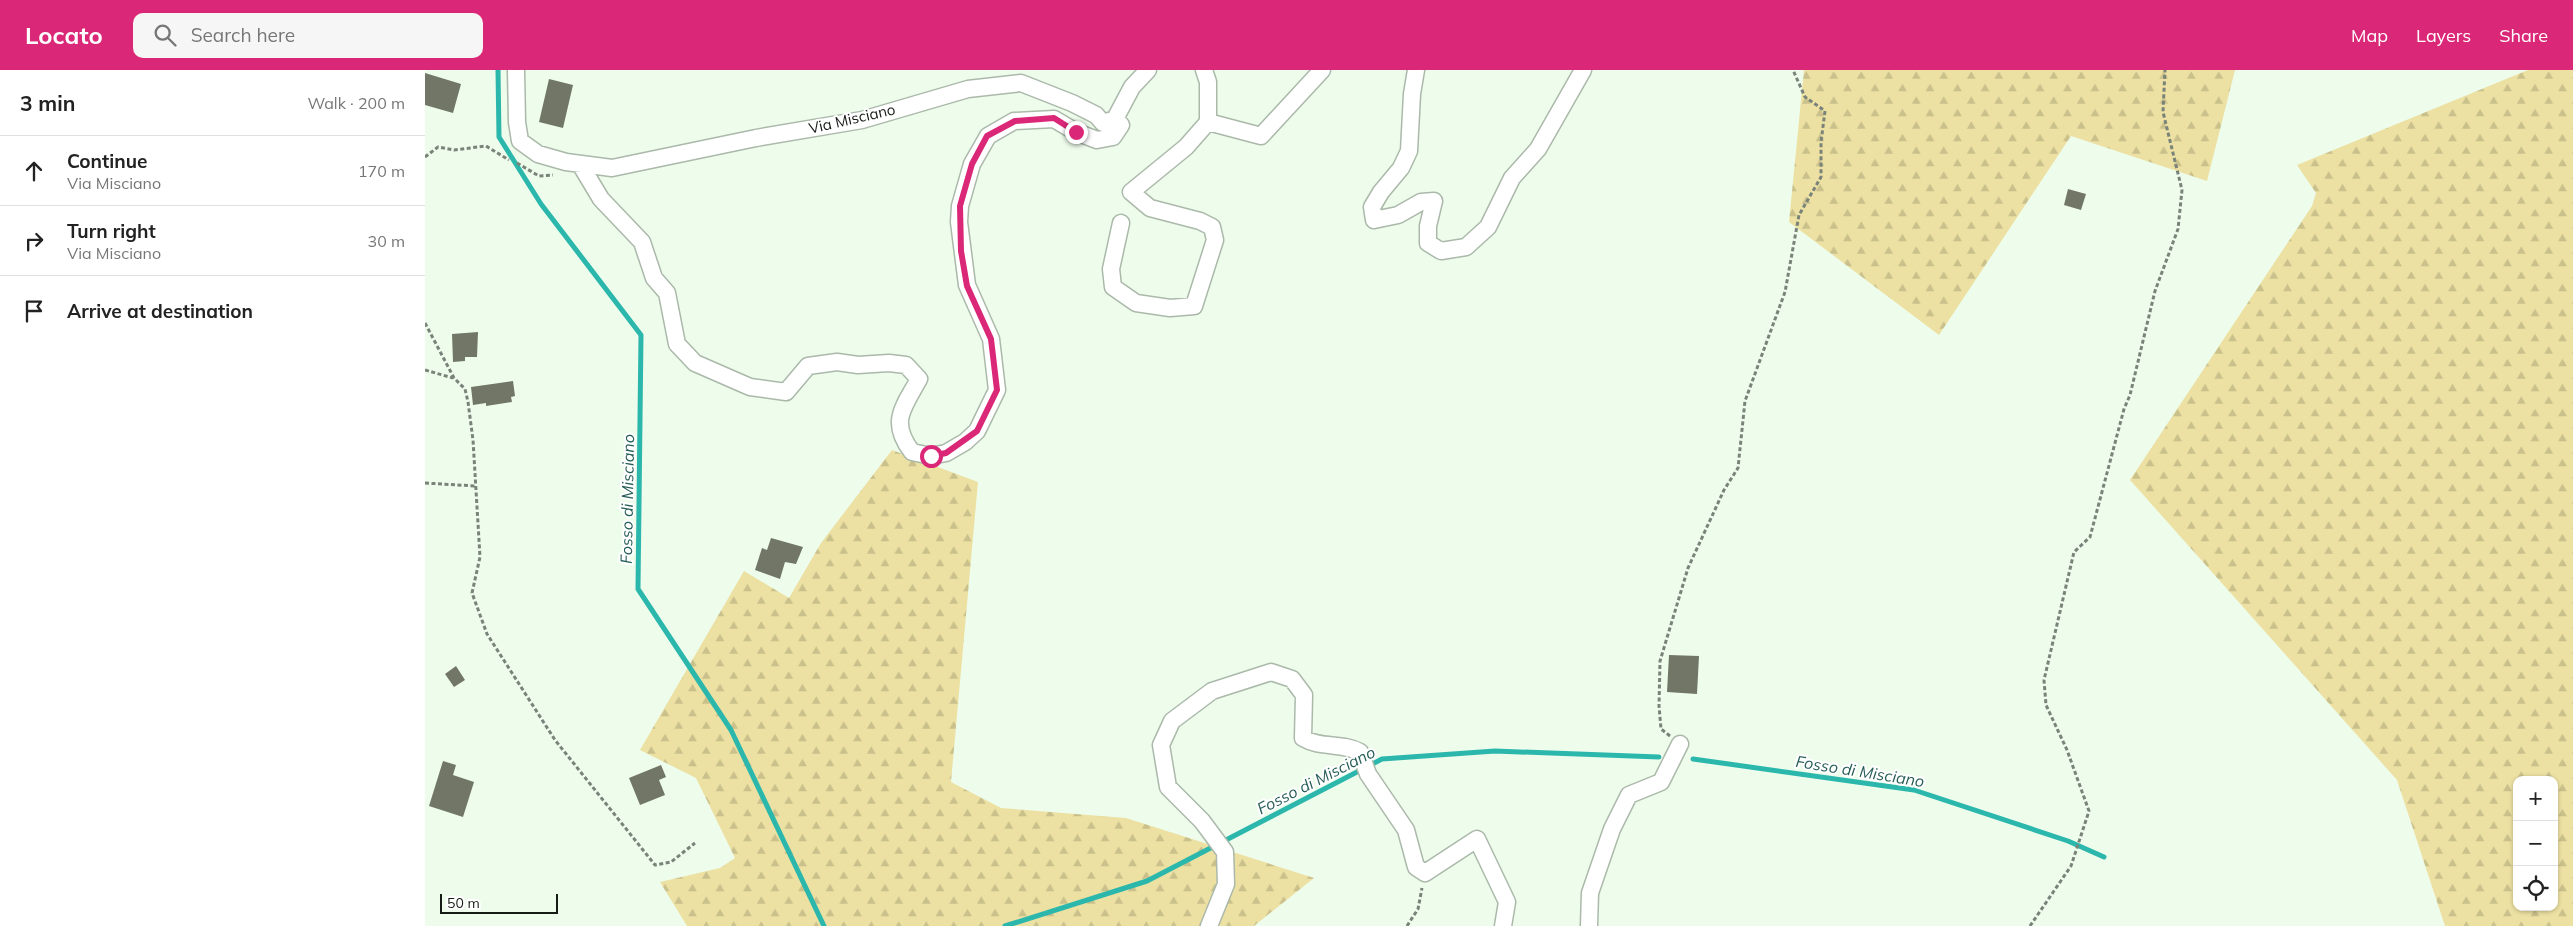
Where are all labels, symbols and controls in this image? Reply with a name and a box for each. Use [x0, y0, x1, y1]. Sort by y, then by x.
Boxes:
search box [133, 13, 483, 58]
text: Locato [25, 20, 103, 50]
icon: search [151, 21, 179, 49]
text: Search here [191, 23, 295, 47]
text: Map [2351, 24, 2388, 47]
text: Layers [2416, 24, 2471, 47]
text: Share [2499, 24, 2548, 47]
text: 3 min [20, 90, 75, 116]
text: Walk · 200 m [307, 93, 405, 113]
street label: Via Misciano [807, 99, 897, 138]
route end [1065, 121, 1088, 144]
text: Continue [67, 149, 147, 173]
icon: ahead [20, 157, 48, 185]
text: 170 m [358, 161, 405, 181]
text: Via Misciano [67, 173, 161, 193]
text: Turn right [67, 219, 156, 243]
icon: right [20, 227, 48, 255]
text: 30 m [368, 231, 405, 251]
text: Via Misciano [67, 243, 161, 263]
icon: arrive [20, 297, 48, 325]
text: Arrive at destination [67, 299, 253, 323]
water label: Fosso di Misciano [616, 434, 638, 564]
route start [920, 445, 943, 468]
water label: Fosso di Misciano [1254, 742, 1378, 818]
water label: Fosso di Misciano [1794, 751, 1926, 791]
map controls [2513, 776, 2558, 911]
button: + [2513, 776, 2558, 821]
button: − [2513, 821, 2558, 866]
button: locate [2513, 866, 2558, 911]
scale bar [440, 891, 557, 914]
text: 50 m [447, 894, 480, 912]

